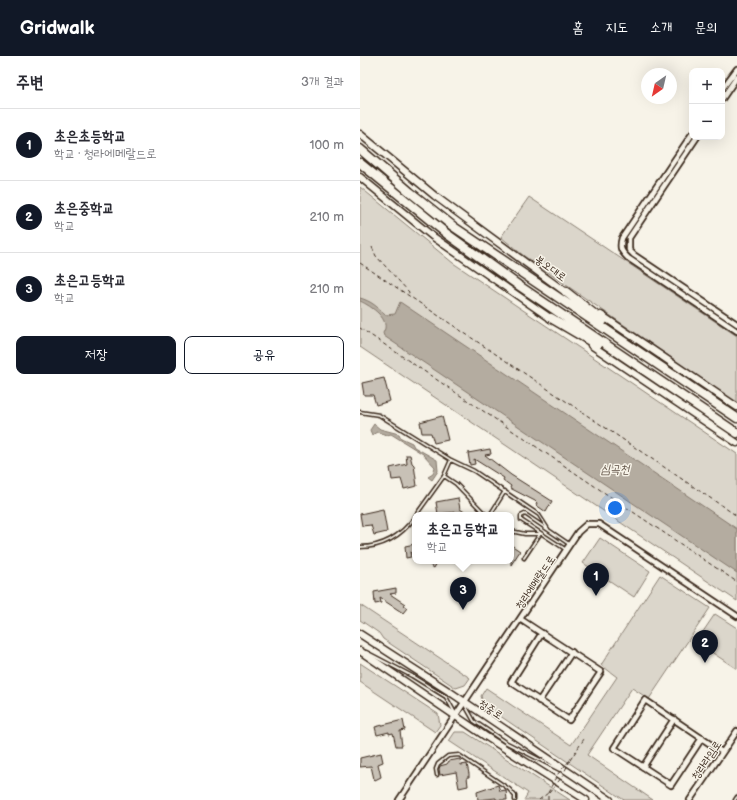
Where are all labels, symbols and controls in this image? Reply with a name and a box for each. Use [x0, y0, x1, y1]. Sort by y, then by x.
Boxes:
text: Gridwalk [20, 17, 95, 40]
text: 홈 [572, 19, 583, 36]
text: 지도 [605, 19, 628, 36]
text: 소개 [650, 19, 672, 36]
text: 문의 [694, 19, 717, 36]
north arrow [641, 68, 677, 104]
map controls [689, 68, 725, 140]
button: + [689, 68, 725, 104]
text: 주변 [16, 73, 43, 93]
text: 3개 결과 [301, 74, 344, 90]
button: − [689, 104, 725, 140]
text: 초은초등학교 [54, 127, 126, 146]
text: 1 [26, 137, 32, 153]
text: 100 m [309, 137, 344, 153]
text: 학교 · 청라에메랄드로 [54, 146, 157, 162]
text: 초은중학교 [54, 199, 114, 218]
text: 2 [25, 209, 33, 225]
text: 210 m [310, 209, 344, 225]
text: 학교 [54, 218, 75, 234]
street label: 봉오대로 [533, 253, 569, 284]
text: 초은고등학교 [54, 271, 126, 290]
text: 3 [25, 281, 33, 297]
text: 210 m [310, 281, 344, 297]
text: 학교 [54, 290, 75, 306]
button: 저장 [16, 336, 176, 374]
button: 공유 [184, 336, 344, 374]
water label: 심곡천 [601, 462, 631, 477]
your location [605, 498, 625, 518]
popup [412, 512, 514, 564]
text: 초은고등학교 [427, 520, 499, 539]
text: 학교 [427, 539, 448, 555]
street label: 청라에메랄드로 [513, 553, 558, 612]
pin: 1 [583, 563, 609, 596]
pin: 3 [450, 577, 476, 610]
pin: 2 [692, 630, 718, 663]
street label: 청중로 [476, 697, 505, 722]
street label: 청라라임로 [689, 738, 724, 782]

